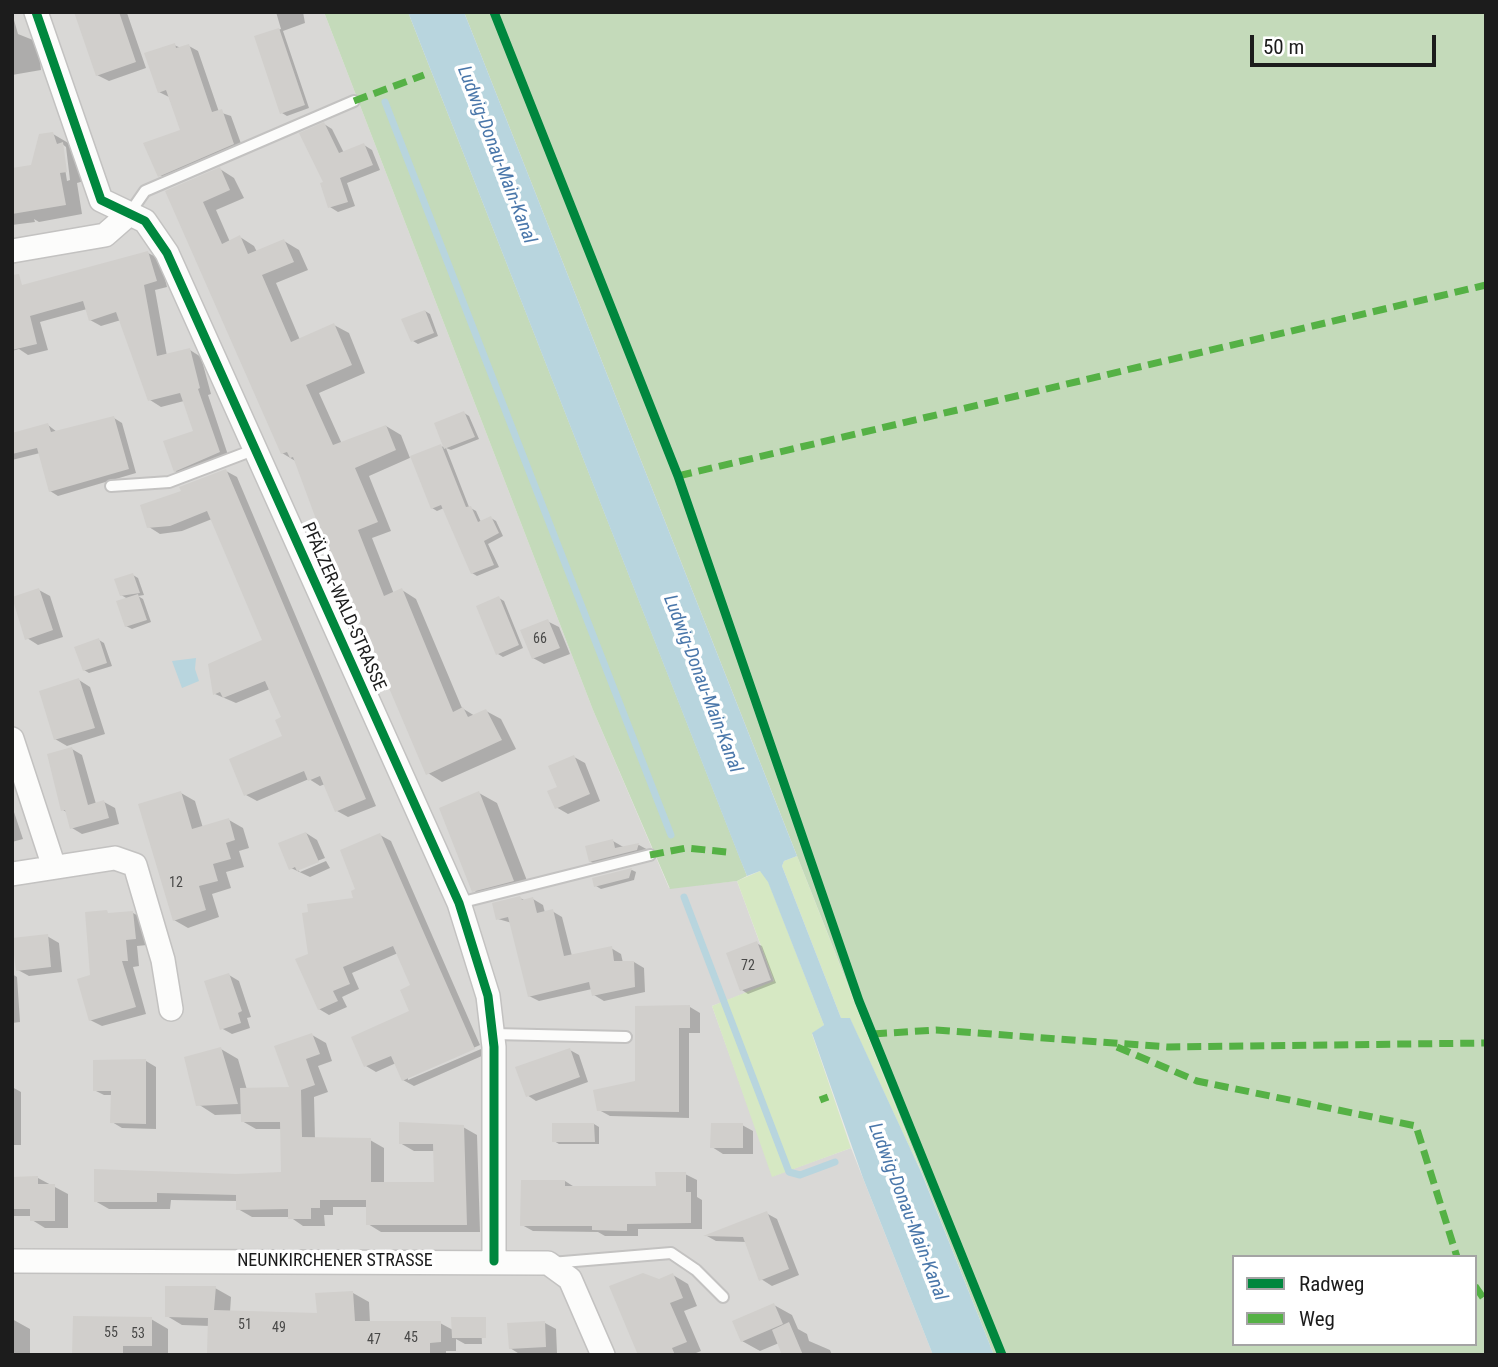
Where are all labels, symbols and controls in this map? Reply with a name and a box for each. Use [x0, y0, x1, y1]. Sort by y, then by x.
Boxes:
scale bar [1253, 21, 1438, 65]
text: 50 m [1263, 35, 1304, 59]
water label: Ludwig-Donau-Main-Kanal [452, 63, 540, 247]
street label: PFÄLZER-WALD-STRASSE [296, 520, 390, 694]
water label: Ludwig-Donau-Main-Kanal [658, 592, 746, 776]
house number: 66 [533, 631, 547, 647]
house number: 12 [169, 875, 183, 891]
house number: 72 [741, 958, 755, 974]
water label: Ludwig-Donau-Main-Kanal [863, 1120, 951, 1304]
street label: NEUNKIRCHENER STRASSE [237, 1250, 433, 1272]
legend [1232, 1255, 1477, 1346]
text: Radweg [1299, 1272, 1364, 1296]
text: Weg [1299, 1307, 1335, 1331]
house number: 51 [238, 1317, 252, 1333]
house number: 49 [272, 1320, 286, 1336]
house number: 55 [104, 1325, 118, 1341]
house number: 53 [131, 1326, 145, 1342]
house number: 45 [404, 1330, 418, 1346]
house number: 47 [367, 1332, 381, 1348]

